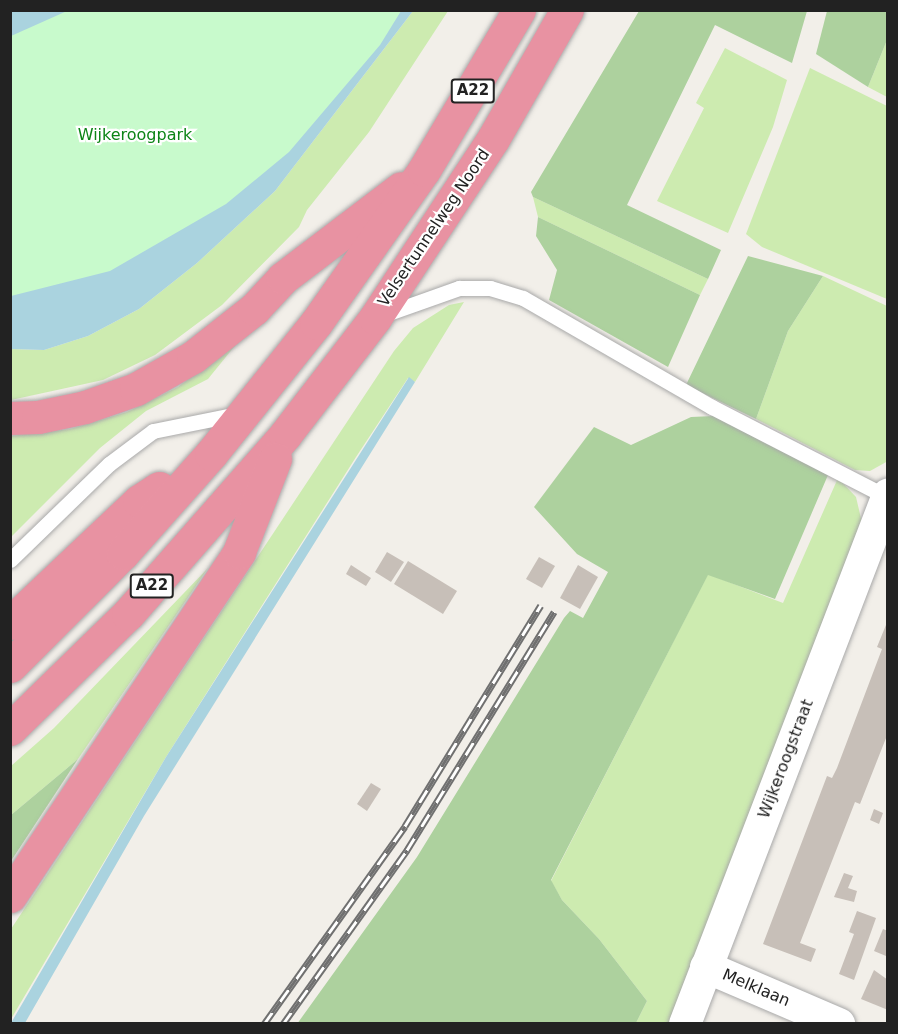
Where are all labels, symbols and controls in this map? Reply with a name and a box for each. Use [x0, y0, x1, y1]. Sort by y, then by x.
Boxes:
road number: A22 [450, 79, 496, 103]
park label: Wijkeroogpark [78, 125, 192, 145]
street label: Velsertunnelweg Noord [374, 146, 494, 310]
road number: A22 [130, 574, 174, 598]
street label: Wijkeroogstraat [754, 697, 818, 821]
street label: Melklaan [719, 965, 793, 1011]

